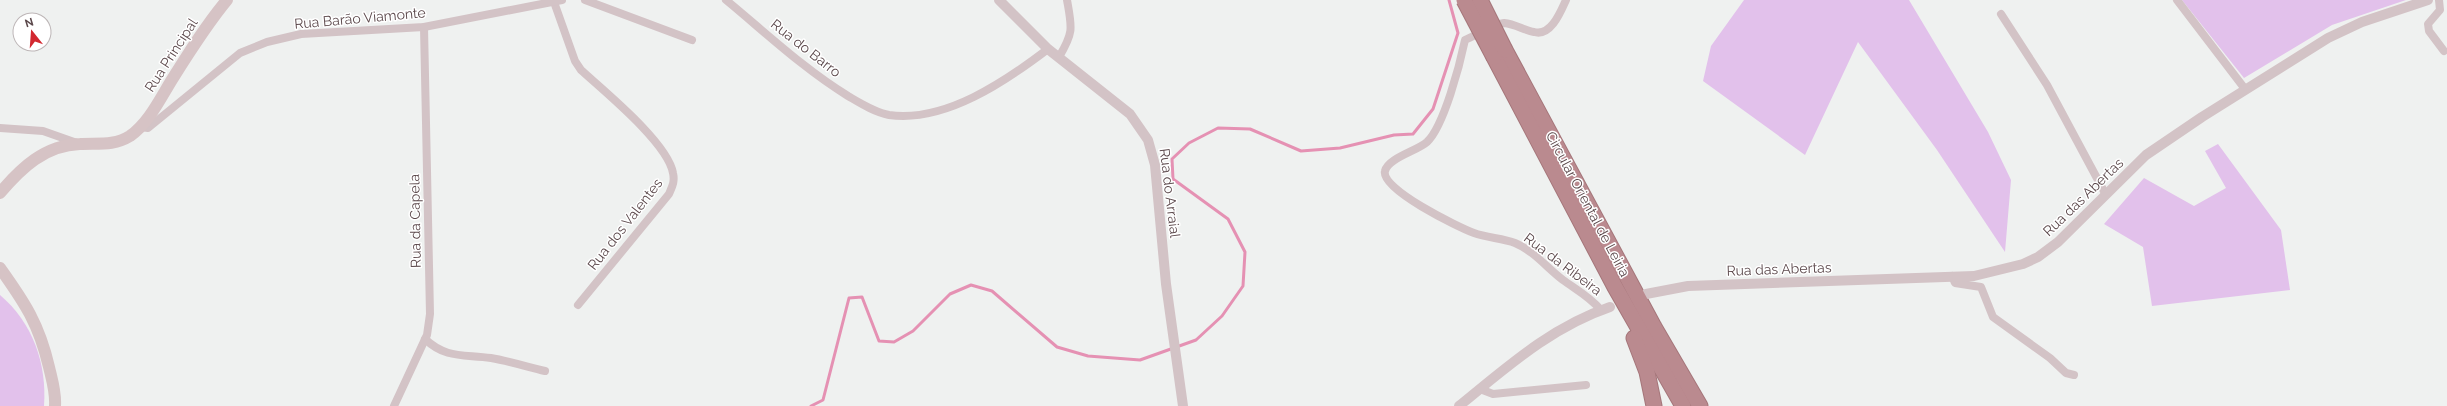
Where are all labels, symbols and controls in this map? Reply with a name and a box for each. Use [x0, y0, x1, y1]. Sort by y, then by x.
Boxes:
street label: Rua Barão Viamonte [294, 4, 426, 32]
north arrow [12, 12, 52, 52]
text: N [23, 15, 35, 30]
street label: Rua Principal [141, 15, 201, 95]
street label: Rua do Barro [768, 16, 844, 80]
street label: Circular Oriental de Leiria [1543, 129, 1633, 279]
street label: Rua do Arraial [1157, 147, 1183, 239]
street label: Rua das Abertas [2040, 155, 2127, 239]
street label: Rua da Capela [406, 174, 424, 268]
street label: Rua dos Valentes [584, 175, 666, 273]
street label: Rua da Ribeira [1521, 230, 1605, 298]
street label: Rua das Abertas [1726, 259, 1832, 279]

